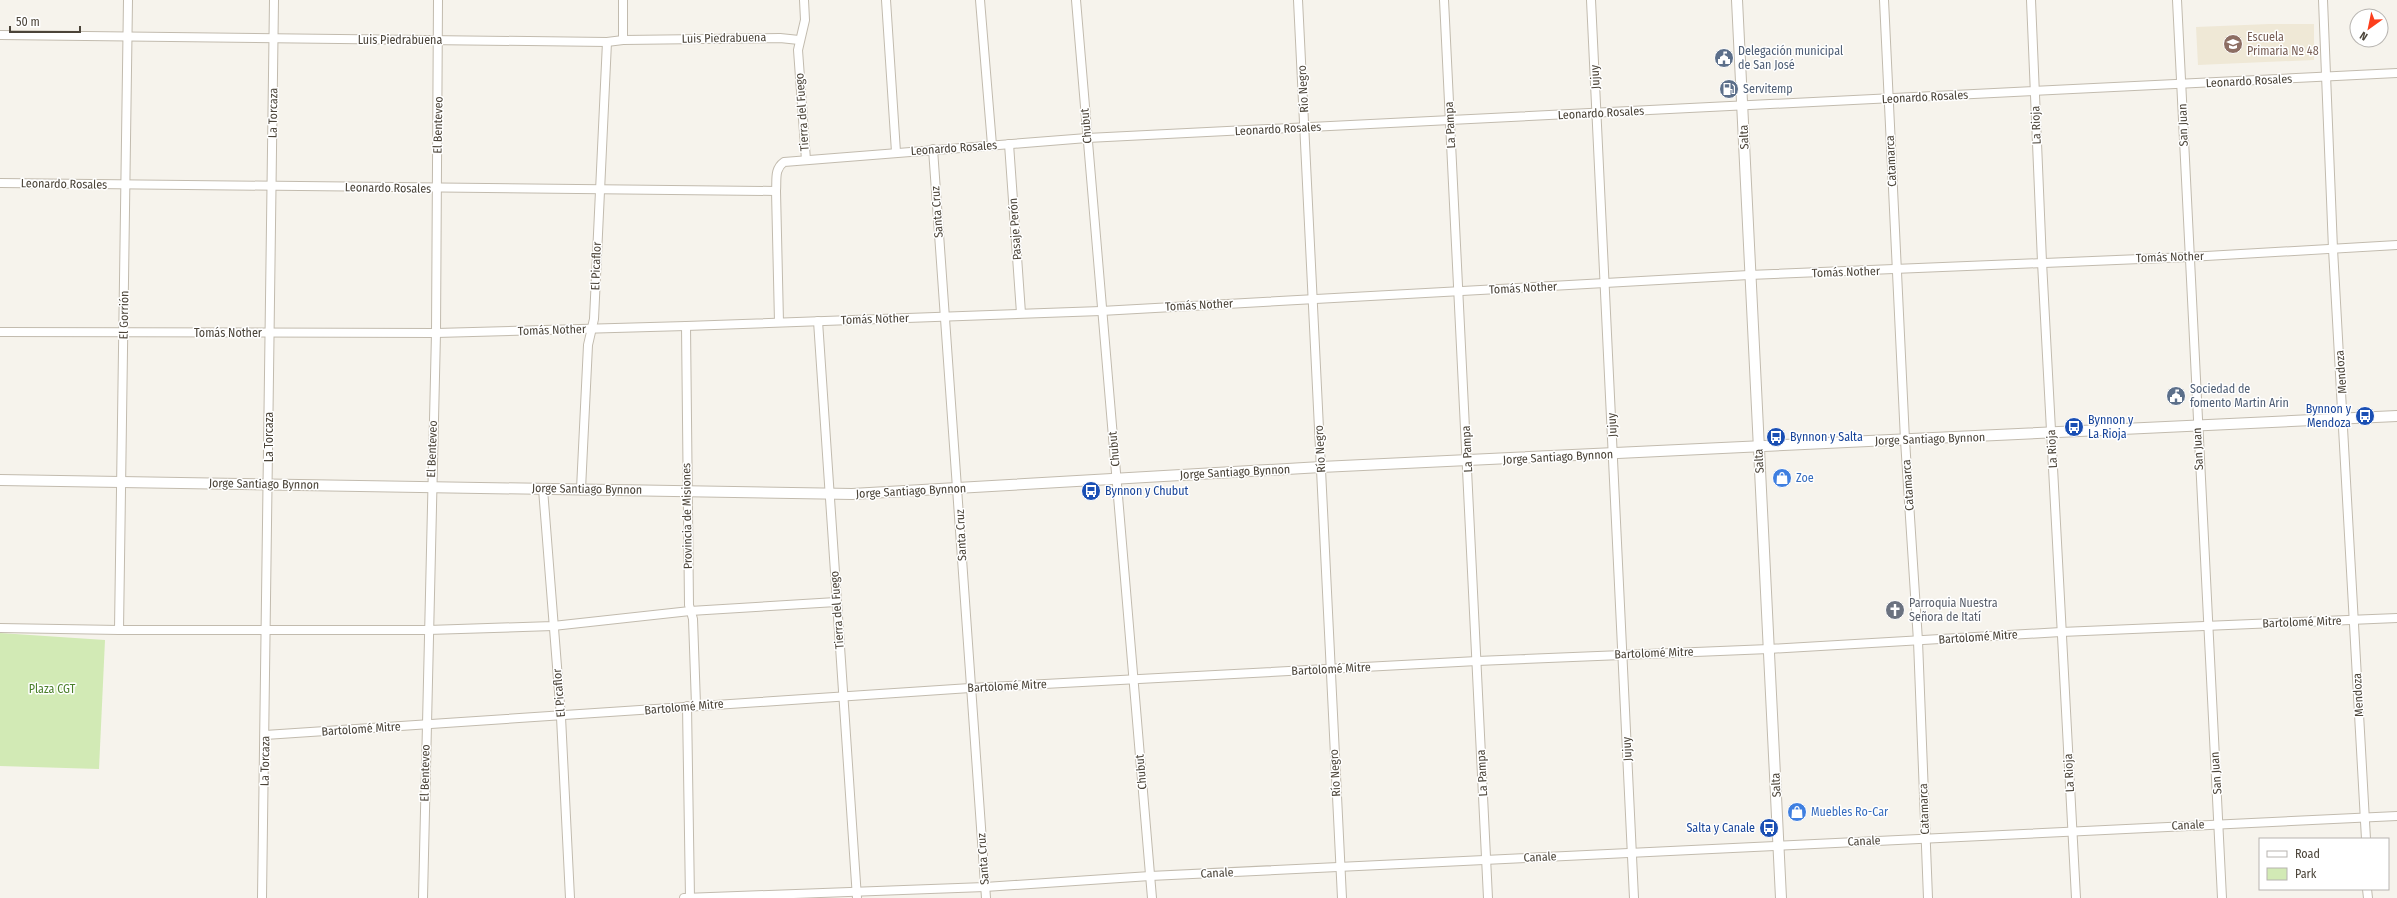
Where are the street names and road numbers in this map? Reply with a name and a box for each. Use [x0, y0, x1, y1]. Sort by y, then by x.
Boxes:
street label: Luis Piedrabuena [682, 30, 766, 46]
street label: Luis Piedrabuena [358, 33, 442, 47]
street label: Jujuy [1587, 64, 1603, 89]
street label: Río Negro [1295, 65, 1311, 113]
street label: Tierra del Fuego [792, 72, 812, 152]
street label: Leonardo Rosales [2205, 72, 2293, 90]
street label: La Torcaza [266, 88, 280, 138]
street label: Leonardo Rosales [1881, 88, 1969, 106]
street label: El Benteveo [430, 96, 446, 154]
street label: La Pampa [1442, 101, 1458, 149]
street label: San Juan [2175, 103, 2191, 147]
street label: Leonardo Rosales [1557, 104, 1645, 122]
street label: La Rioja [2028, 105, 2044, 145]
street label: Chubut [1077, 108, 1095, 144]
street label: Leonardo Rosales [1234, 120, 1322, 138]
street label: Salta [1737, 124, 1751, 150]
street label: Catamarca [1883, 135, 1899, 187]
street label: Leonardo Rosales [910, 138, 998, 158]
street label: Leonardo Rosales [21, 176, 107, 192]
street label: Leonardo Rosales [345, 180, 431, 196]
street label: Santa Cruz [928, 185, 946, 238]
street label: Pasaje Perón [1006, 197, 1024, 261]
street label: El Picaflor [588, 241, 604, 291]
street label: Tomás Nother [2136, 249, 2205, 265]
street label: Tomás Nother [1812, 264, 1881, 280]
street label: Tomás Nother [1489, 279, 1558, 297]
street label: El Gorrión [117, 290, 131, 340]
street label: Tomás Nother [1165, 296, 1234, 314]
street label: Tomás Nother [841, 311, 910, 327]
street label: Tomás Nother [518, 322, 587, 338]
street label: Tomás Nother [194, 326, 263, 340]
street label: Mendoza [2332, 349, 2350, 394]
street label: La Torcaza [262, 412, 276, 462]
street label: Jujuy [1604, 412, 1620, 437]
street label: El Benteveo [424, 420, 440, 478]
street label: Río Negro [1312, 425, 1328, 473]
street label: La Pampa [1459, 425, 1475, 473]
street label: San Juan [2190, 427, 2206, 471]
street label: La Rioja [2044, 429, 2060, 469]
street label: Jorge Santiago Bynnon [1875, 430, 1985, 448]
street label: Chubut [1105, 431, 1123, 467]
street label: Jorge Santiago Bynnon [1502, 447, 1614, 467]
street label: Salta [1751, 448, 1767, 474]
street label: Catamarca [1899, 459, 1917, 511]
street label: Jorge Santiago Bynnon [1179, 462, 1291, 482]
street label: Provincia de Misiones [679, 463, 695, 569]
street label: Jorge Santiago Bynnon [209, 476, 319, 492]
street label: Jorge Santiago Bynnon [532, 481, 642, 497]
street label: Jorge Santiago Bynnon [855, 481, 967, 501]
street label: Santa Cruz [953, 509, 969, 561]
street label: Tierra del Fuego [827, 570, 847, 650]
street label: Bartolomé Mitre [2262, 614, 2342, 630]
street label: Bartolomé Mitre [1938, 627, 2018, 647]
street label: Bartolomé Mitre [1614, 645, 1694, 661]
street label: Bartolomé Mitre [1291, 660, 1371, 678]
street label: El Picaflor [550, 667, 568, 718]
street label: Mendoza [2350, 673, 2366, 717]
street label: Bartolomé Mitre [967, 677, 1047, 695]
street label: Bartolomé Mitre [644, 697, 724, 717]
street label: Bartolomé Mitre [321, 719, 401, 739]
street label: La Torcaza [258, 736, 272, 786]
street label: Jujuy [1619, 736, 1635, 761]
street label: El Benteveo [417, 744, 433, 802]
street label: Río Negro [1327, 749, 1343, 797]
street label: La Pampa [1474, 749, 1490, 797]
street label: San Juan [2208, 751, 2224, 795]
street label: La Rioja [2061, 753, 2077, 793]
street label: Chubut [1132, 754, 1150, 790]
street label: Salta [1768, 772, 1784, 798]
street label: Catamarca [1916, 783, 1932, 835]
street label: Canale [2171, 817, 2205, 833]
street label: Santa Cruz [974, 832, 992, 885]
street label: Canale [1847, 833, 1881, 849]
street label: Canale [1523, 849, 1557, 865]
street label: Canale [1200, 865, 1234, 881]

